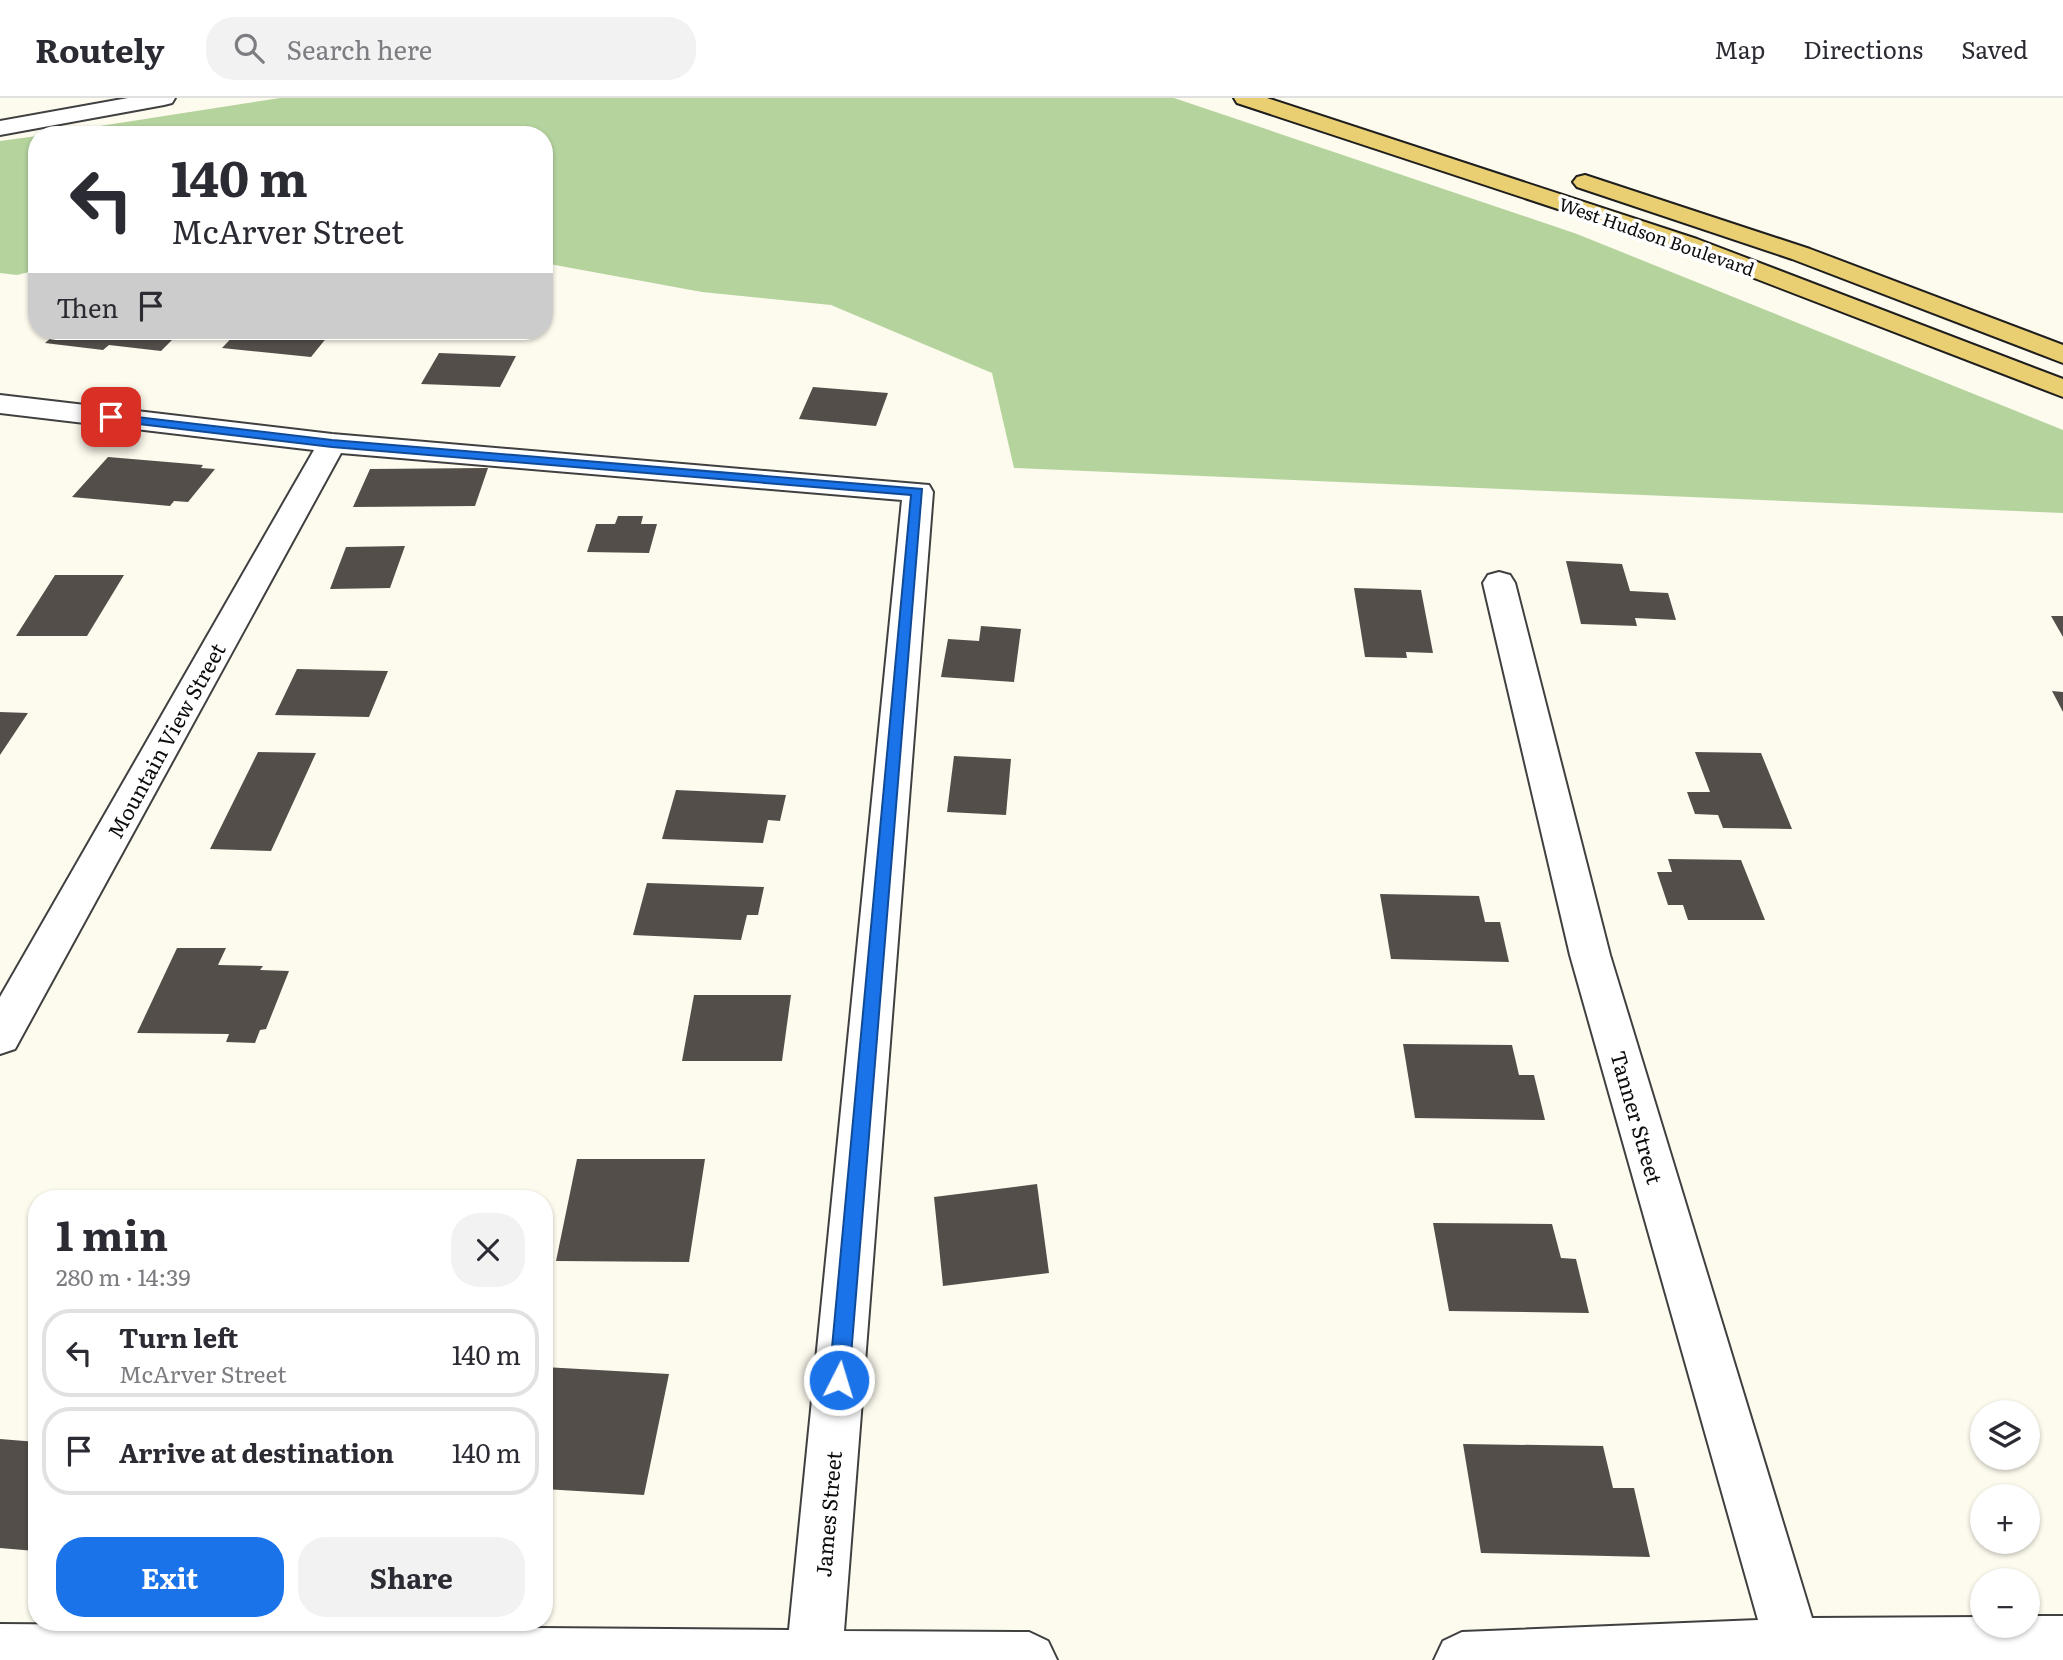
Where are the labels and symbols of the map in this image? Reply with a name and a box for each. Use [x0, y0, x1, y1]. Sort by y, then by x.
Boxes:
street label: West Hudson Boulevard [1556, 190, 1758, 282]
pin [81, 387, 141, 447]
street label: Mountain View Street [98, 636, 232, 843]
street label: Tanner Street [1604, 1047, 1672, 1188]
position arrow [802, 1343, 876, 1417]
street label: James Street [806, 1449, 848, 1578]

